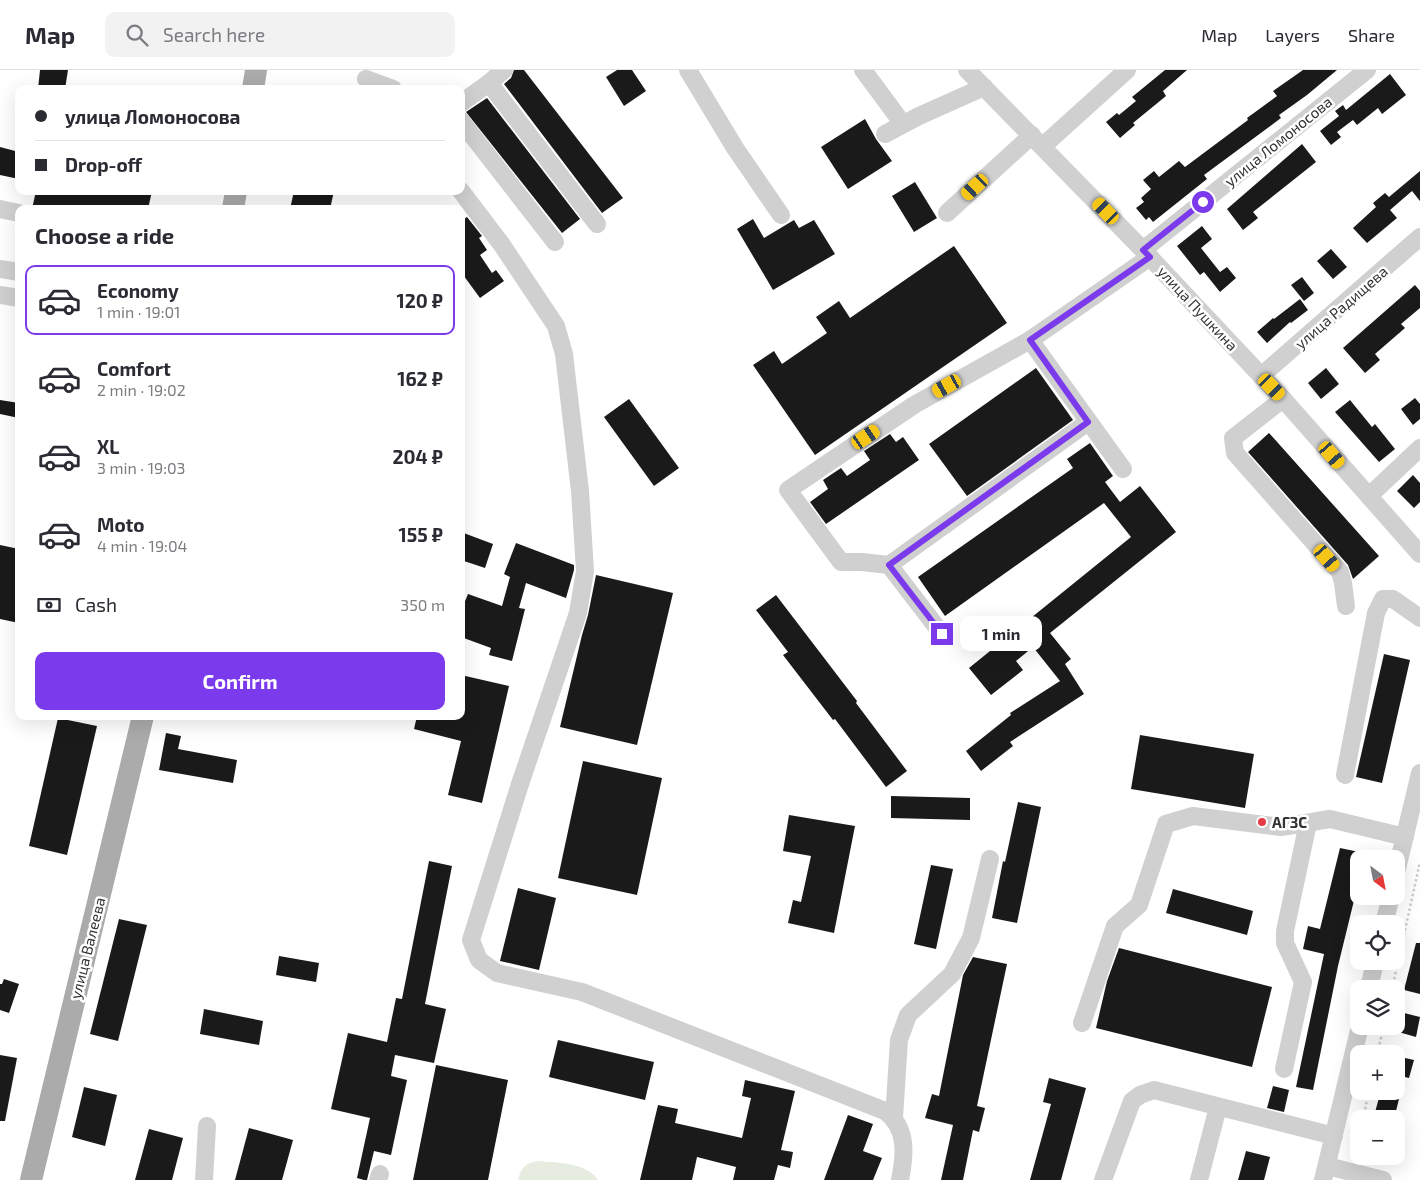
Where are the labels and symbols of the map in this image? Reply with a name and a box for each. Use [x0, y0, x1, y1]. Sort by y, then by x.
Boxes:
street label: улица Ломоносова [1221, 92, 1336, 191]
car [958, 171, 991, 203]
route start [1192, 191, 1214, 213]
car [1090, 195, 1121, 227]
street label: улица Пушкина [1153, 262, 1242, 355]
street label: улица Радищева [1291, 262, 1392, 353]
car [1256, 371, 1287, 403]
car [930, 372, 963, 400]
car [849, 422, 882, 452]
car [1316, 439, 1347, 471]
car [1311, 542, 1342, 574]
callout: 1 min [960, 616, 1042, 652]
route end [931, 623, 953, 645]
place label: АГЗС [1272, 813, 1307, 831]
marker: АГЗС [1256, 816, 1268, 828]
north arrow [1350, 850, 1405, 905]
street label: улица Валеева [66, 895, 109, 1001]

